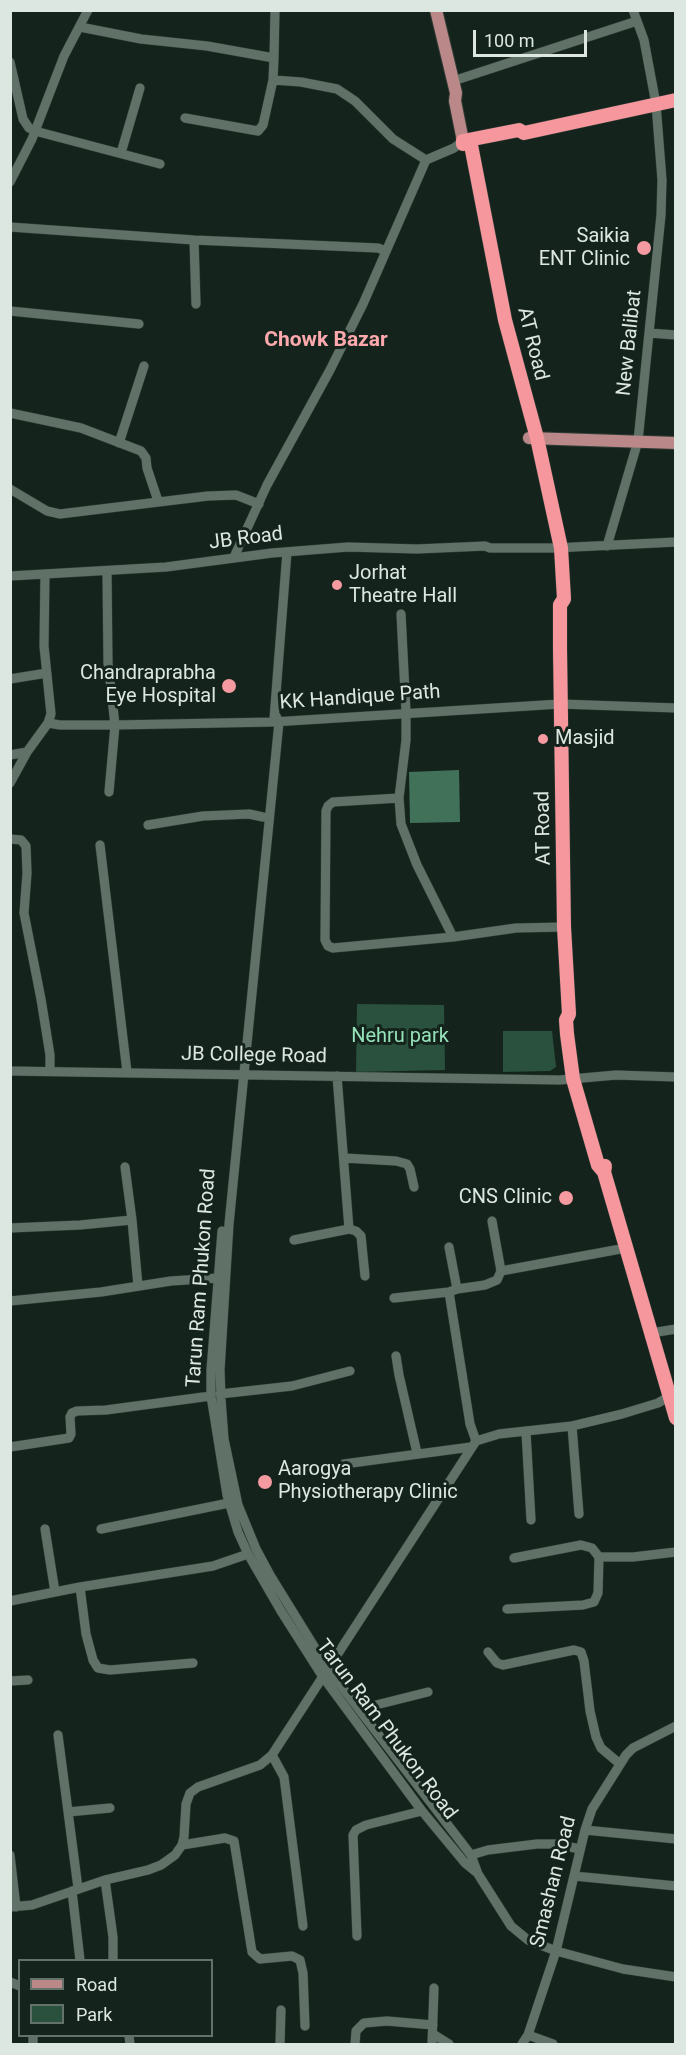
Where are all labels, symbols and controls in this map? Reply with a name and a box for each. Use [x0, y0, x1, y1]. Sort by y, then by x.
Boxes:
scale bar [476, 18, 590, 56]
text: 100 m [484, 30, 535, 51]
place label: Saikia ENT Clinic [539, 225, 630, 272]
marker: Saikia ENT Clinic [635, 239, 653, 257]
street label: New Balibat [612, 289, 648, 397]
street label: AT Road [511, 305, 553, 383]
district label: Chowk Bazar [264, 328, 388, 354]
street label: JB Road [208, 523, 284, 555]
place label: Jorhat Theatre Hall [349, 562, 457, 609]
marker: Jorhat Theatre Hall [330, 578, 344, 592]
place label: Chandraprabha Eye Hospital [80, 662, 216, 709]
marker: Chandraprabha Eye Hospital [220, 677, 238, 695]
street label: KK Handique Path [279, 680, 441, 716]
place label: Masjid [555, 727, 615, 751]
marker: Masjid [536, 732, 550, 746]
street label: AT Road [531, 791, 557, 865]
park label: Nehru park [351, 1025, 449, 1049]
street label: JB College Road [181, 1043, 327, 1069]
street label: Tarun Ram Phukon Road [182, 1168, 222, 1388]
place label: CNS Clinic [459, 1186, 552, 1210]
marker: CNS Clinic [557, 1189, 575, 1207]
place label: Aarogya Physiotherapy Clinic [278, 1458, 458, 1505]
marker: Aarogya Physiotherapy Clinic [256, 1473, 274, 1491]
street label: Tarun Ram Phukon Road [310, 1635, 462, 1825]
street label: Smashan Road [526, 1814, 582, 1950]
legend [18, 1959, 213, 2037]
text: Road [76, 1974, 117, 1995]
text: Park [76, 2004, 112, 2025]

